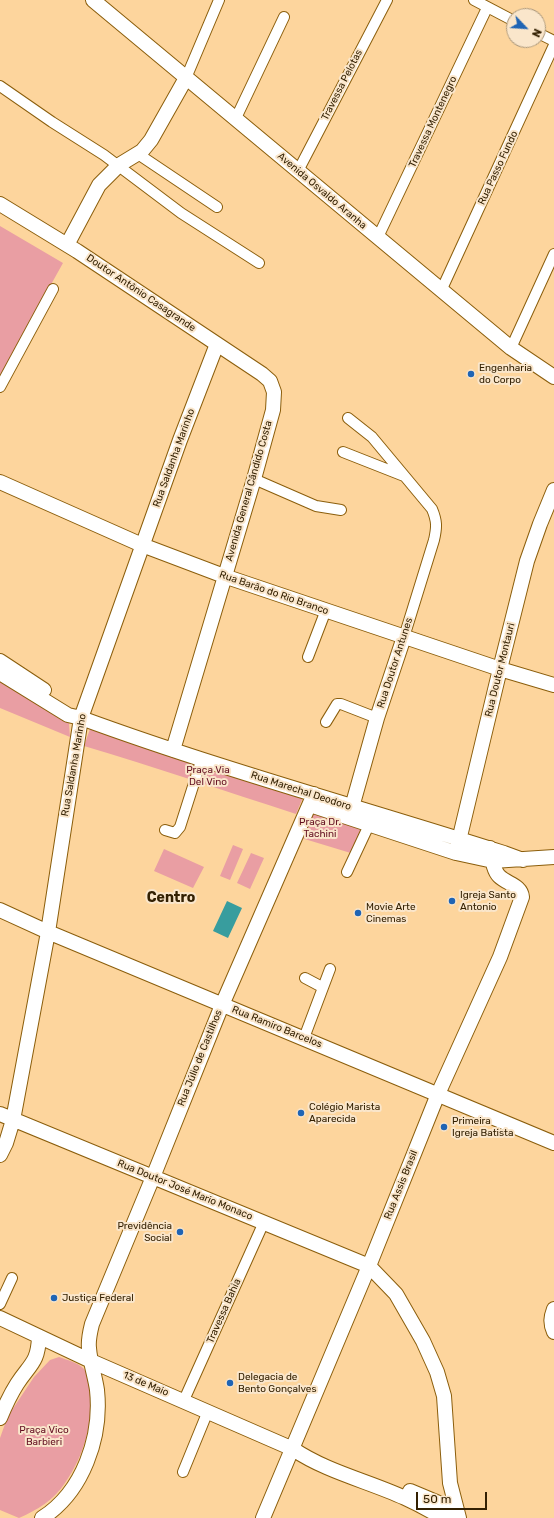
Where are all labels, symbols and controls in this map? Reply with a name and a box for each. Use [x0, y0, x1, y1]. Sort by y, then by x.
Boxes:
north arrow [506, 8, 546, 48]
text: N [529, 27, 544, 39]
street label: Travessa Pelotas [319, 48, 365, 122]
street label: Travessa Montenegro [407, 74, 459, 170]
street label: Rua Passo Fundo [476, 129, 520, 207]
street label: Avenida Osvaldo Aranha [275, 150, 369, 232]
street label: Doutor Antônio Casagrande [84, 252, 198, 334]
place label: Engenharia do Corpo [479, 362, 532, 386]
marker: Engenharia do Corpo [466, 369, 476, 379]
street label: Rua Saldanha Marinho [151, 407, 197, 509]
street label: Avenida General Cândido Costa [223, 419, 275, 563]
street label: Rua Barão do Rio Branco [218, 569, 330, 617]
street label: Rua Doutor Antunes [375, 616, 415, 710]
street label: Rua Doutor Montauri [483, 622, 517, 718]
street label: Rua Saldanha Marinho [59, 713, 89, 817]
park label: Praça Via Del Vino [186, 764, 230, 788]
street label: Rua Marechal Deodoro [249, 769, 353, 813]
park label: Praça Dr. Tachini [299, 816, 341, 840]
place label: Igreja Santo Antonio [460, 889, 516, 912]
district label: Centro [147, 890, 195, 906]
marker: Igreja Santo Antonio [447, 896, 457, 906]
place label: Movie Arte Cinemas [366, 901, 416, 924]
marker: Movie Arte Cinemas [353, 908, 363, 918]
street label: Rua Ramiro Barcelos [230, 1003, 324, 1051]
street label: Rua Júlio de Castilhos [175, 1008, 225, 1108]
place label: Colégio Marista Aparecida [309, 1101, 380, 1124]
marker: Colégio Marista Aparecida [296, 1108, 306, 1118]
place label: Primeira Igreja Batista [452, 1115, 514, 1138]
marker: Primeira Igreja Batista [439, 1122, 449, 1132]
street label: Rua Assis Brasil [382, 1149, 420, 1221]
street label: Rua Doutor José Mario Monaco [116, 1157, 254, 1223]
place label: Previdência Social [117, 1220, 172, 1244]
marker: Previdência Social [175, 1227, 185, 1237]
street label: Travessa Bahia [204, 1277, 244, 1345]
place label: Justiça Federal [62, 1292, 134, 1304]
marker: Justiça Federal [49, 1293, 59, 1303]
street label: 13 de Maio [121, 1369, 171, 1399]
place label: Delegacia de Bento Gonçalves [238, 1371, 317, 1394]
marker: Delegacia de Bento Gonçalves [225, 1378, 235, 1388]
park label: Praça Vico Barbieri [19, 1424, 69, 1448]
scale bar [418, 1484, 489, 1510]
text: 50 m [423, 1492, 451, 1506]

